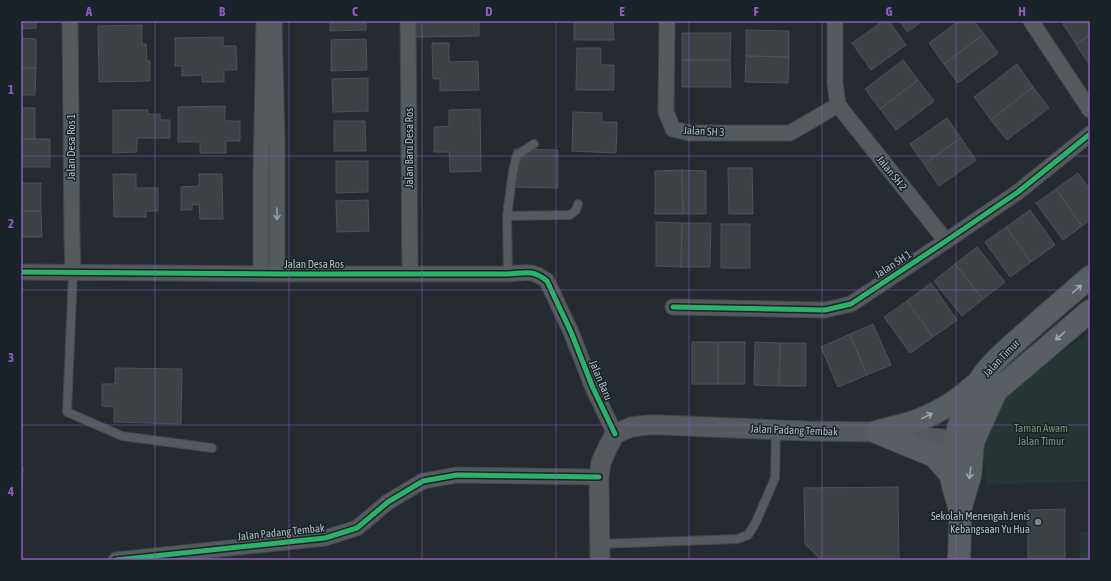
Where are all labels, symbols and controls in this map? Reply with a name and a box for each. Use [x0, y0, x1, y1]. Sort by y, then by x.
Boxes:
text: A [85, 4, 93, 19]
text: B [219, 4, 226, 19]
text: C [352, 4, 358, 19]
text: D [485, 4, 493, 19]
text: E [619, 4, 625, 19]
text: F [753, 4, 759, 19]
text: G [886, 4, 893, 19]
text: H [1018, 4, 1026, 19]
text: 1 [8, 82, 14, 97]
street label: Jalan Baru Desa Ros [403, 108, 415, 188]
street label: Jalan Desa Ros 1 [65, 114, 77, 180]
street label: Jalan SH 3 [683, 124, 725, 138]
street label: Jalan SH 2 [874, 153, 910, 193]
one-way arrow [273, 207, 281, 220]
text: 2 [8, 216, 14, 231]
street label: Jalan SH 1 [872, 248, 914, 280]
street label: Jalan Desa Ros [284, 258, 344, 270]
one-way arrow [1071, 284, 1082, 293]
one-way arrow [1055, 332, 1066, 341]
street label: Jalan Timur [980, 336, 1022, 379]
text: 3 [8, 350, 14, 365]
street label: Jalan Baru [587, 358, 615, 402]
one-way arrow [920, 412, 932, 419]
street label: Jalan Padang Tembak [750, 422, 838, 438]
park label: Taman Awam Jalan Timur [1014, 422, 1068, 447]
one-way arrow [966, 467, 974, 480]
text: 4 [7, 484, 14, 499]
place label: Sekolah Menengah Jenis Kebangsaan Yu Hua [931, 510, 1030, 535]
marker: Sekolah Menengah Jenis Kebangsaan Yu Hua [1033, 517, 1043, 527]
street label: Jalan Padang Tembak [237, 521, 326, 543]

